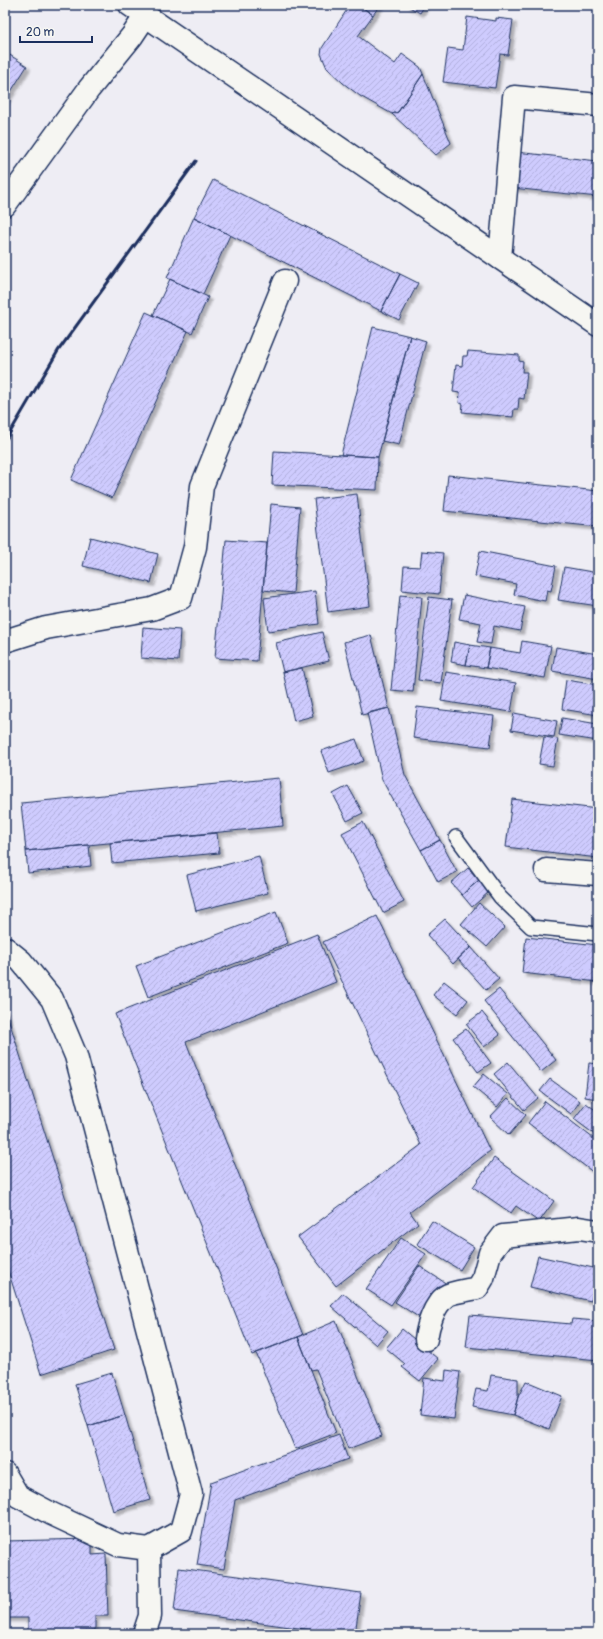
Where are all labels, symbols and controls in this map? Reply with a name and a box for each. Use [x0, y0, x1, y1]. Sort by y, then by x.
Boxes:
scale bar [20, 18, 92, 44]
text: 20 m [26, 25, 55, 40]

